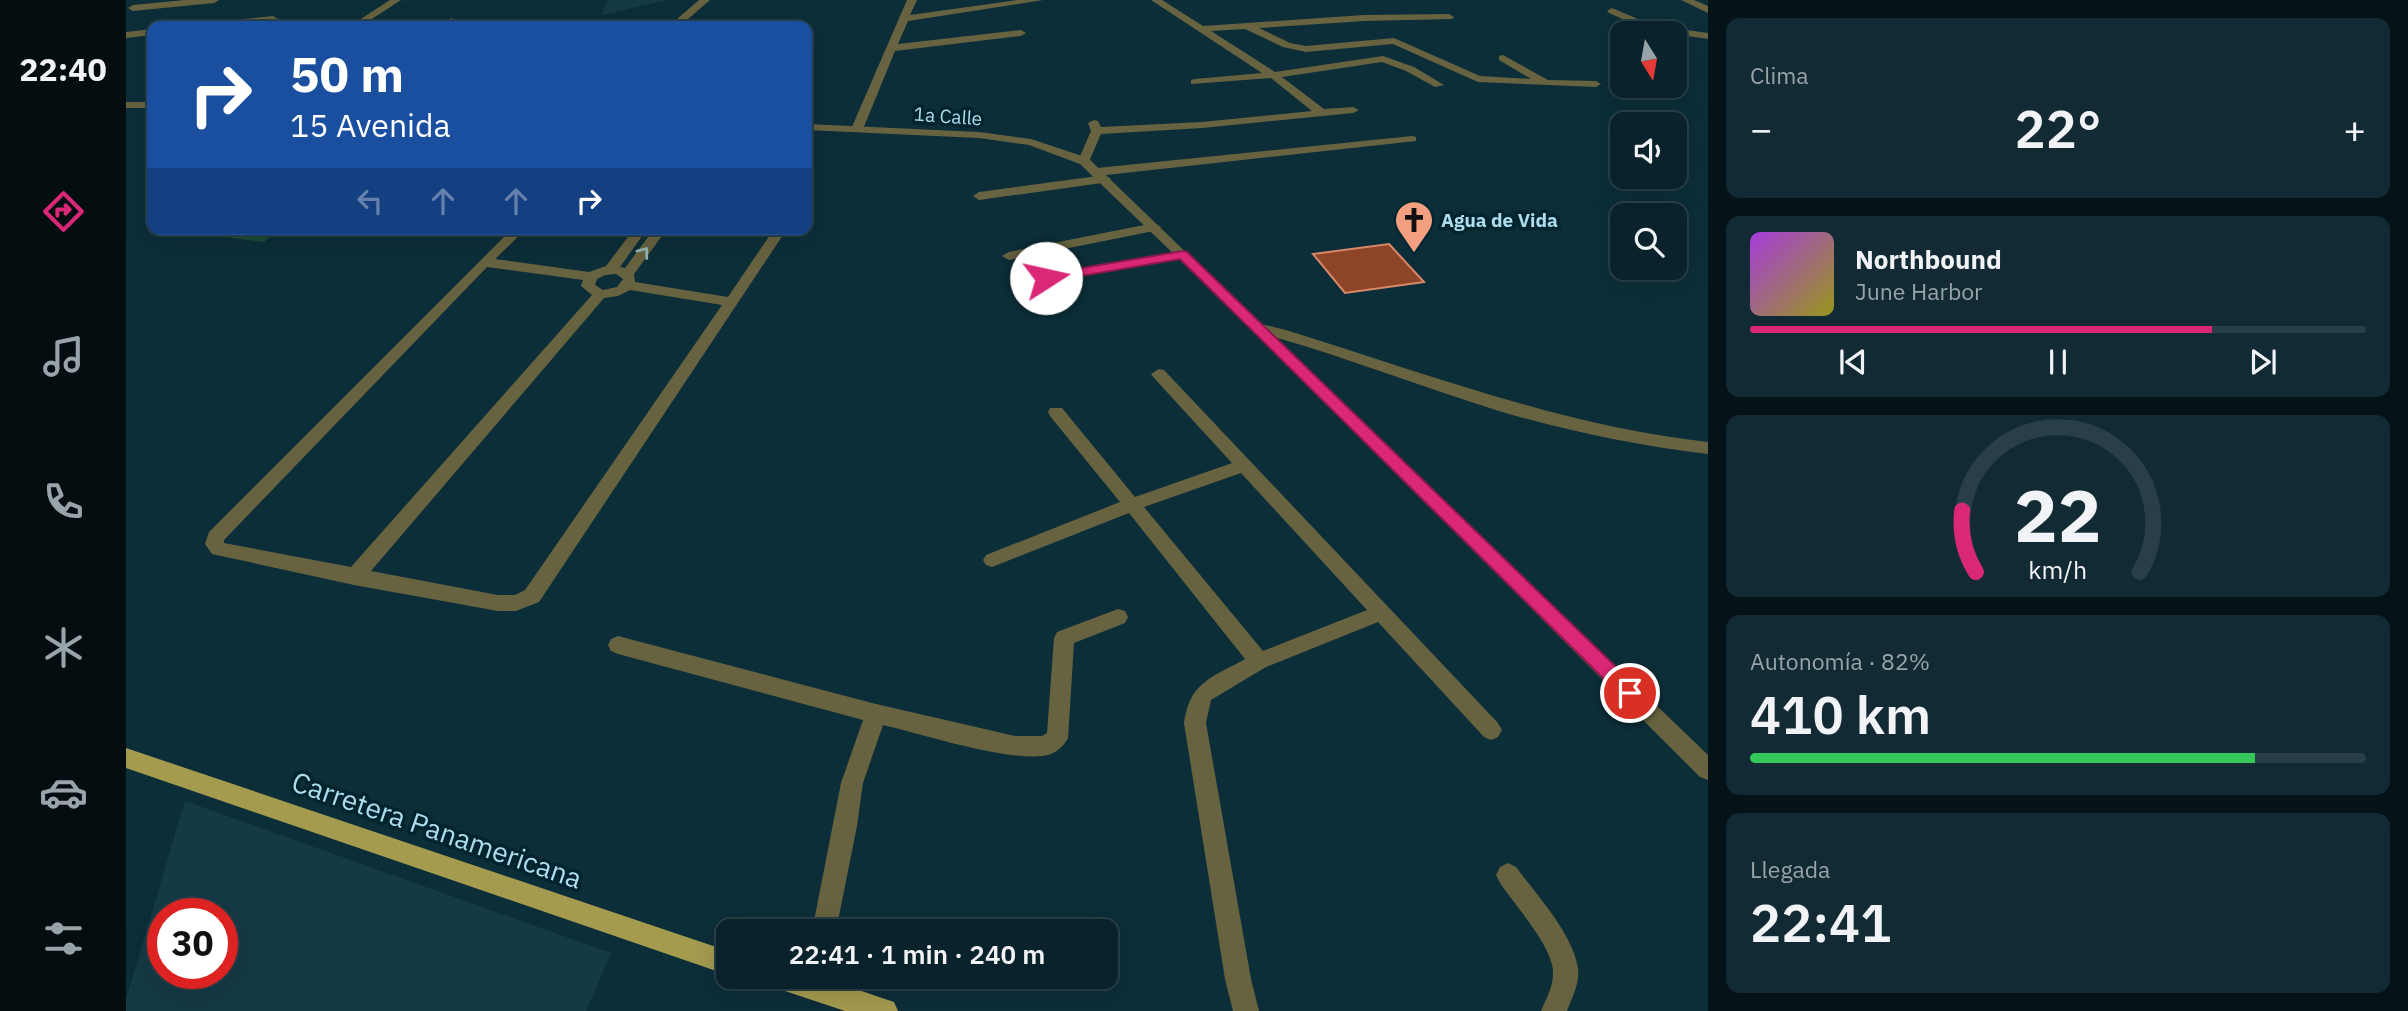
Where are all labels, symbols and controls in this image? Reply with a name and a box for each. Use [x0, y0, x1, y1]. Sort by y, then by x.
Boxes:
north arrow [1610, 21, 1687, 98]
map controls [1610, 21, 1687, 280]
text: 50 m [290, 42, 404, 105]
text: 22:40 [19, 48, 107, 90]
icon: right [175, 49, 266, 140]
text: Clima [1750, 60, 1809, 90]
text: 22° [2015, 95, 2101, 162]
street label: 1a Calle [913, 102, 983, 130]
text: 15 Avenida [290, 104, 451, 146]
text: − [1750, 104, 1773, 153]
text: + [2343, 104, 2366, 153]
button: sound [1610, 112, 1687, 189]
icon: left [351, 182, 389, 220]
icon: ahead [424, 182, 462, 220]
icon: ahead [497, 182, 535, 220]
icon: right [570, 182, 608, 220]
icon: directions [39, 187, 88, 236]
church icon: Agua de Vida [1393, 199, 1435, 254]
button: search [1610, 203, 1687, 280]
place label: Agua de Vida [1441, 208, 1558, 232]
position arrow [1009, 241, 1083, 315]
text: Northbound [1855, 242, 2002, 276]
one-way arrow [636, 247, 649, 259]
text: June Harbor [1855, 276, 1983, 306]
icon: music [39, 332, 88, 381]
icon: previous [1834, 343, 1872, 381]
icon: pause [2039, 343, 2077, 381]
icon: next [2244, 343, 2282, 381]
text: 22 [2014, 467, 2102, 562]
icon: phone [39, 477, 88, 526]
text: km/h [2029, 552, 2087, 585]
icon: climate [39, 623, 88, 672]
text: Autonomía · 82% [1750, 646, 1930, 676]
pin [1600, 663, 1660, 723]
icon: arrive [1611, 674, 1649, 712]
text: 410 km [1750, 681, 1931, 748]
street label: Carretera Panamericana [287, 762, 587, 897]
icon: car [39, 768, 88, 817]
text: Llegada [1750, 854, 1830, 884]
text: 22:41 [1750, 889, 1891, 956]
speed limit sign: 30 [147, 898, 238, 989]
icon: filters [39, 914, 88, 963]
text: 22:41 · 1 min · 240 m [789, 937, 1045, 971]

